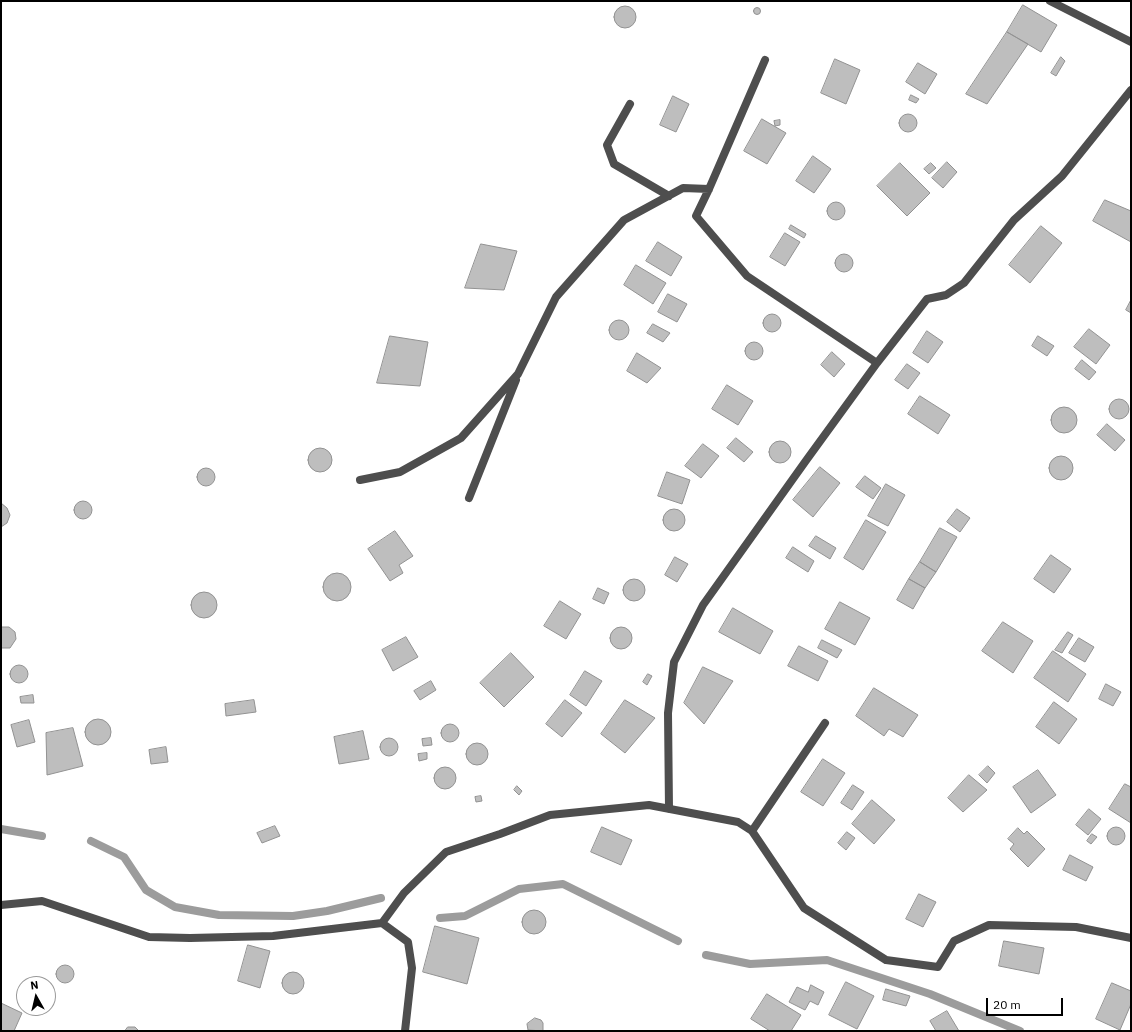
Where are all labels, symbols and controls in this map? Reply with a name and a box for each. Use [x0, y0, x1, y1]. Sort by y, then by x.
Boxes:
north arrow [16, 976, 56, 1016]
text: N [30, 978, 39, 993]
scale bar [988, 990, 1065, 1016]
text: 20 m [993, 997, 1021, 1012]

